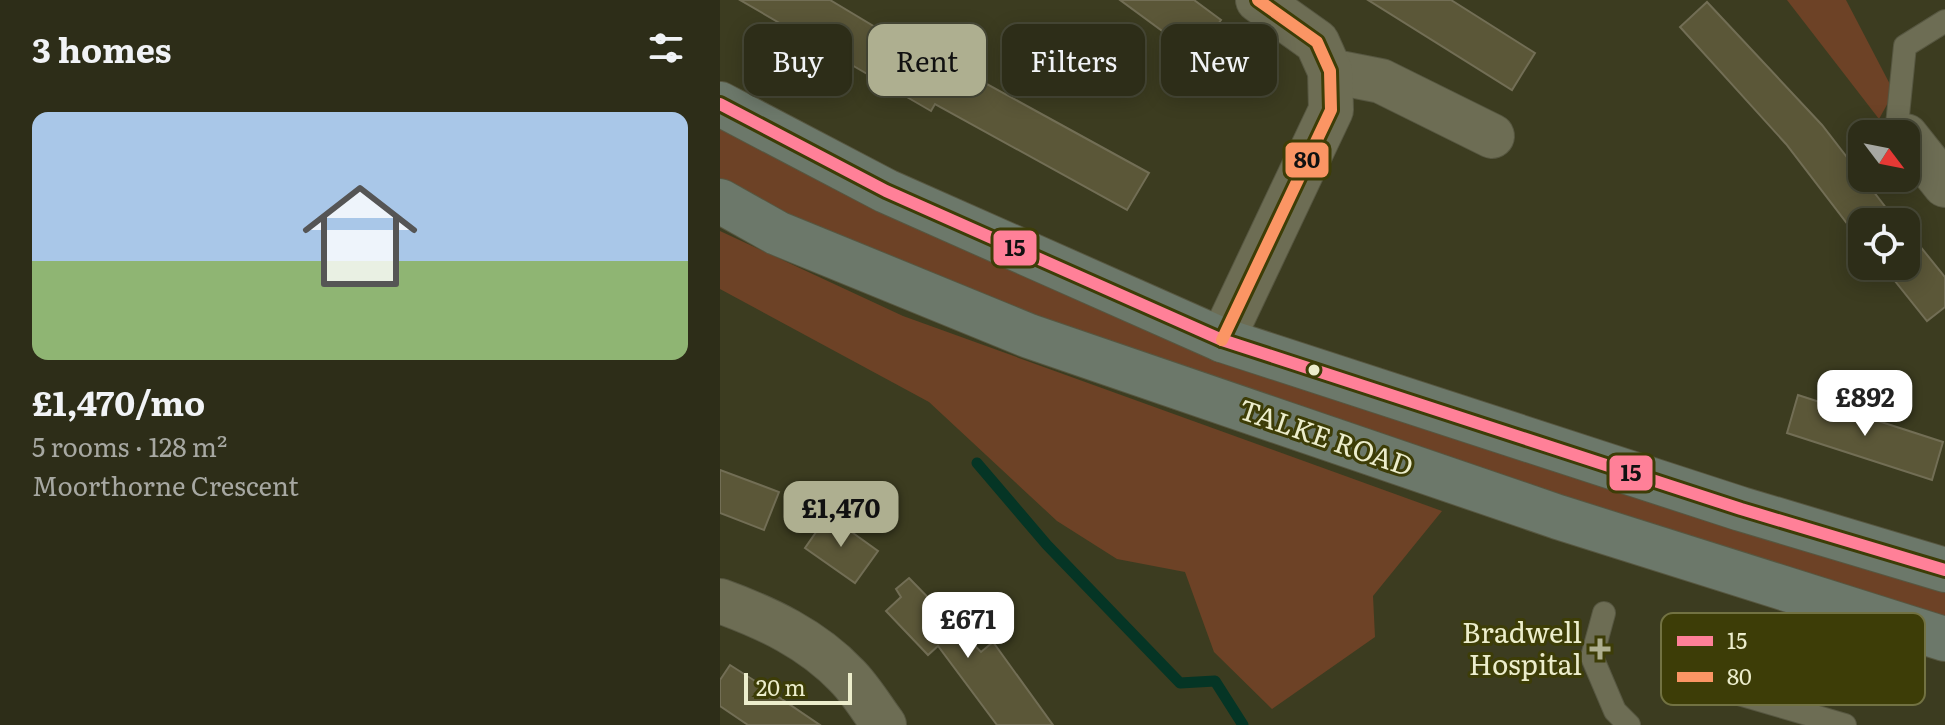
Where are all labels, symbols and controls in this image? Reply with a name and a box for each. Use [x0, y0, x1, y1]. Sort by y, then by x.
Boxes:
text: 3 homes [32, 23, 172, 73]
chip: Buy [744, 24, 852, 96]
chip: Rent [868, 24, 986, 96]
chip: Filters [1002, 24, 1145, 96]
chip: New [1161, 24, 1277, 96]
icon: filters [644, 26, 688, 70]
north arrow [1848, 120, 1920, 192]
map controls [1848, 120, 1920, 280]
line badge: 80 [1284, 141, 1330, 179]
text: 80 [1294, 142, 1320, 175]
icon: home [288, 164, 432, 308]
button: locate [1848, 208, 1920, 280]
line badge: 15 [992, 229, 1038, 267]
text: 15 [1004, 230, 1026, 263]
unlabelled marker [1306, 362, 1322, 378]
pin: £892 [1818, 370, 1912, 438]
text: £1,470/mo [32, 376, 205, 426]
text: £892 [1835, 376, 1895, 415]
street label: TALKE ROAD [1234, 387, 1420, 486]
text: 5 rooms · 128 m² [32, 426, 227, 465]
line badge: 15 [1608, 454, 1654, 492]
text: 15 [1620, 455, 1642, 488]
text: Moorthorne Crescent [32, 465, 299, 504]
pin: £1,470 [776, 481, 906, 549]
text: £1,470 [802, 487, 880, 526]
pin: £671 [921, 592, 1015, 660]
text: £671 [940, 598, 996, 637]
place label: Bradwell Hospital [1462, 610, 1582, 684]
legend [1661, 613, 1925, 705]
text: 15 [1727, 623, 1747, 656]
marker: Bradwell Hospital [1589, 638, 1611, 660]
text: 80 [1727, 659, 1752, 692]
scale bar [744, 669, 852, 705]
text: 20 m [756, 670, 806, 703]

